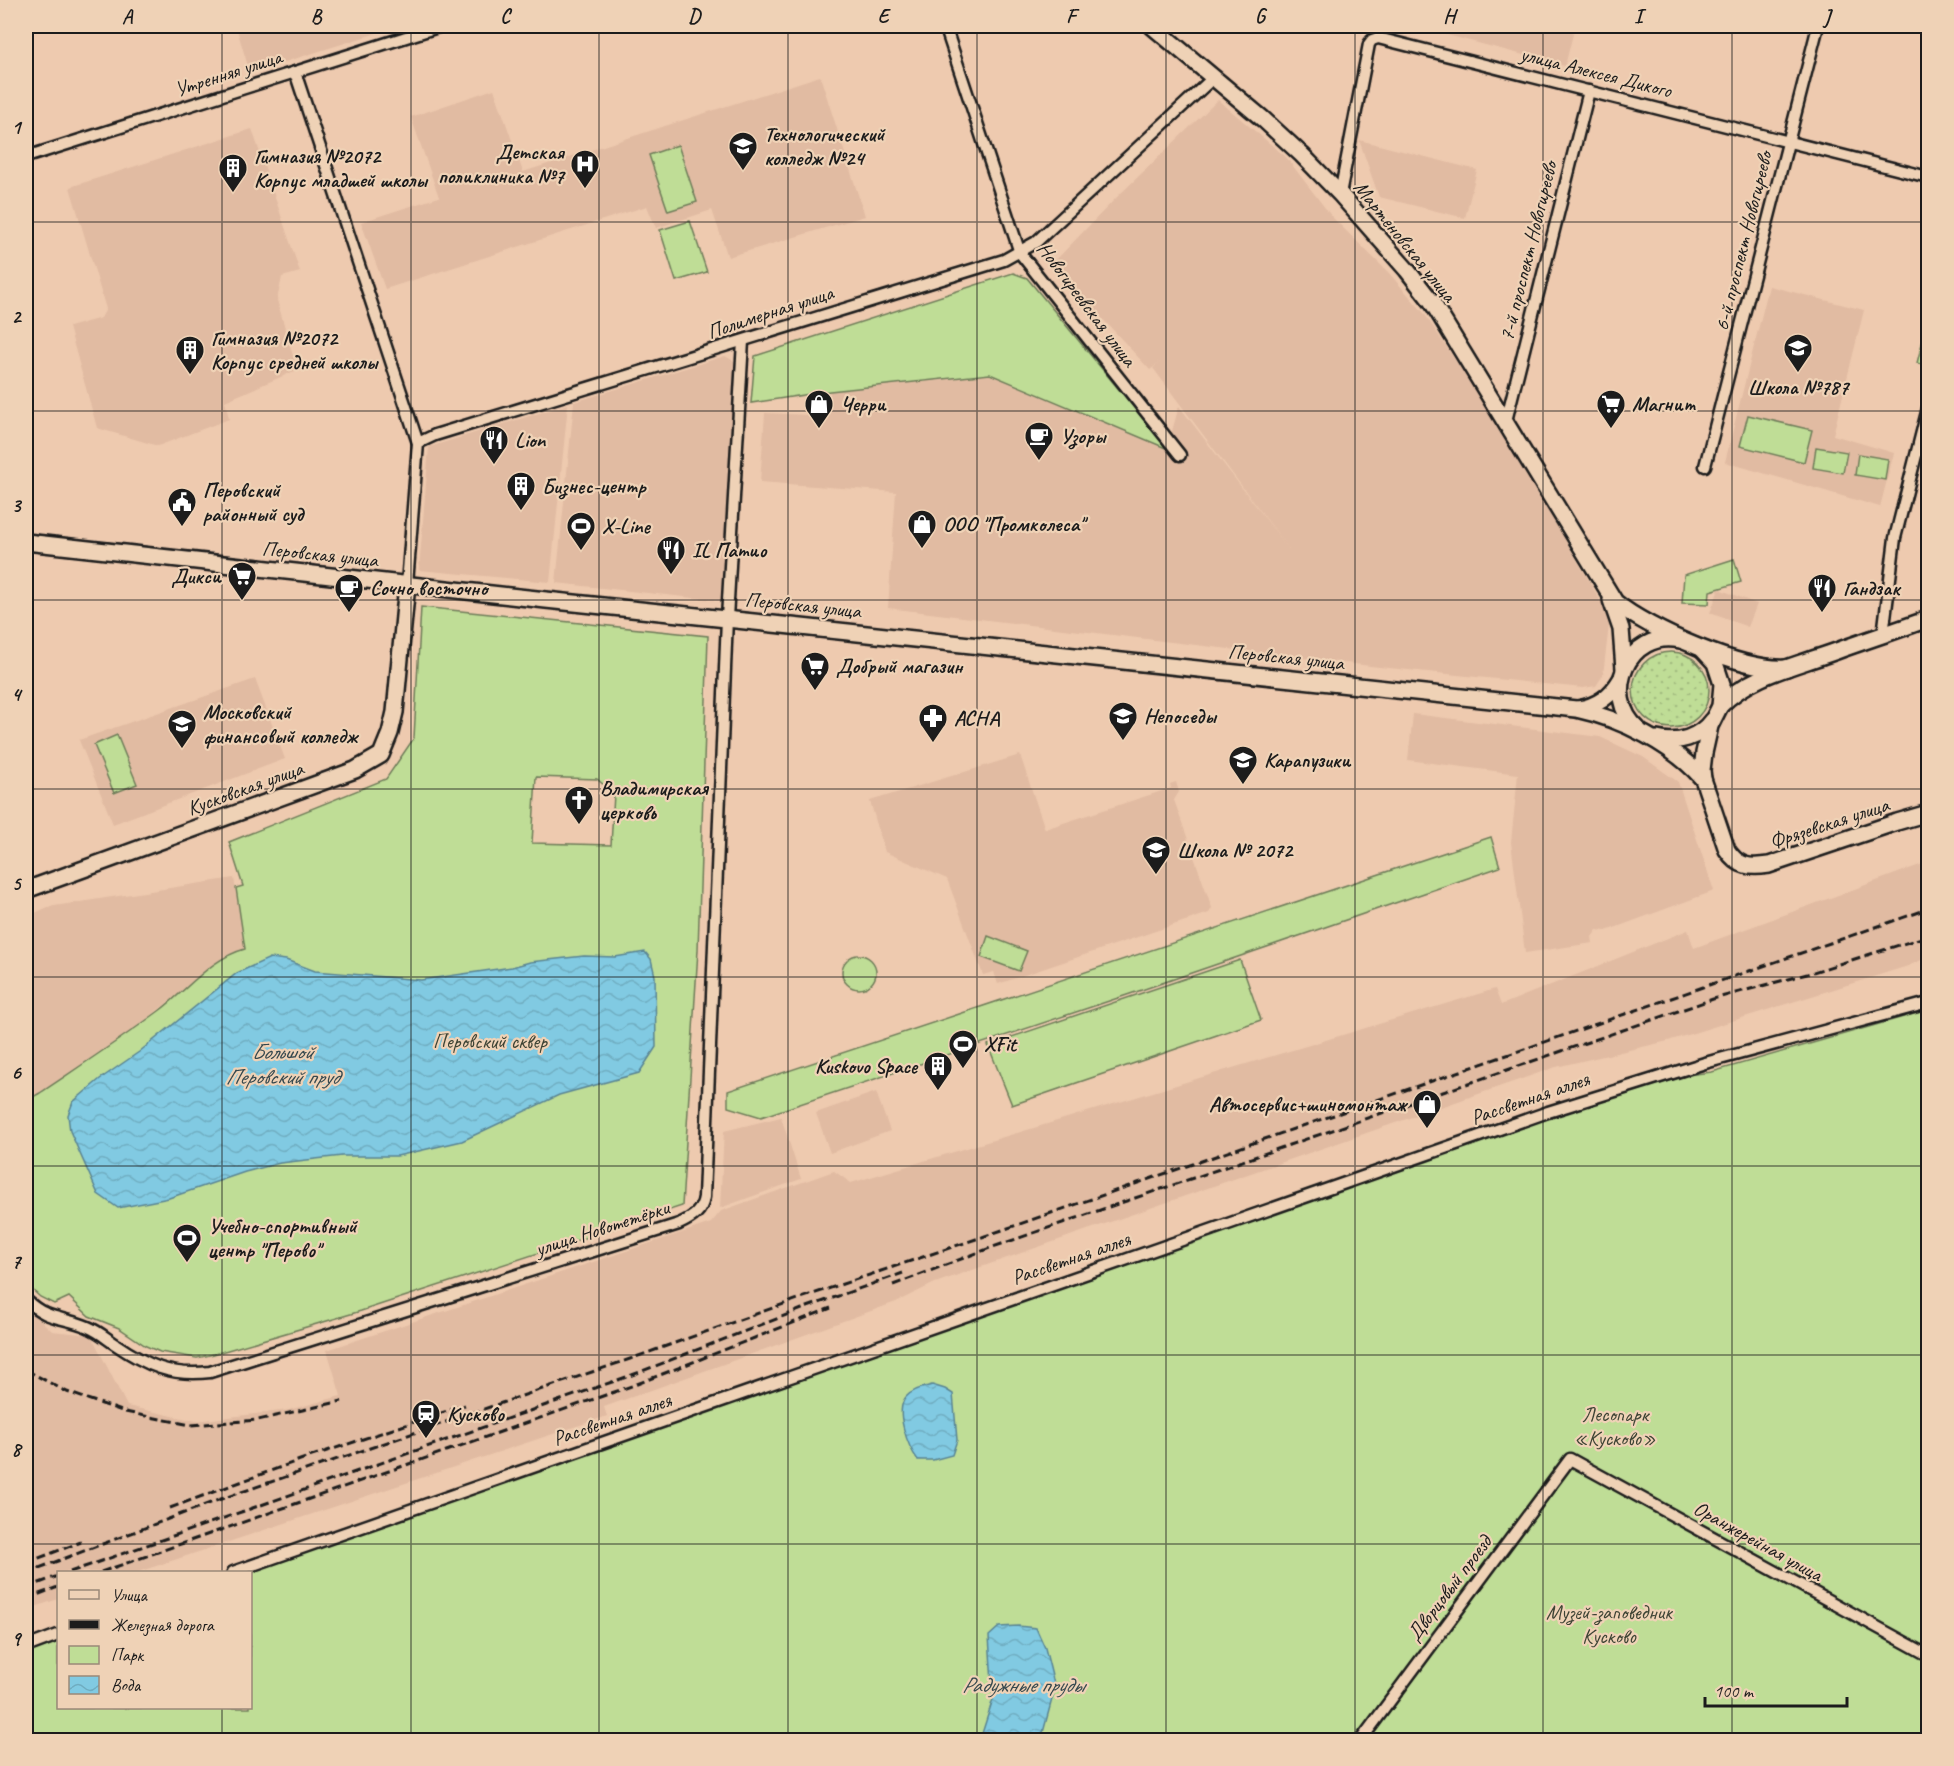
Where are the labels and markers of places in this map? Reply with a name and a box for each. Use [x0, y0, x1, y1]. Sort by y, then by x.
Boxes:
place label: Технологический колледж №24 [764, 121, 887, 171]
school or university icon: Технологический колледж №24 [727, 130, 759, 172]
place label: Детская поликлиника №7 [438, 139, 567, 189]
place label: Гимназия №2072 Корпус младшей школы [254, 143, 429, 194]
hospital icon: Детская поликлиника №7 [569, 148, 601, 190]
building icon: Гимназия №2072 Корпус младшей школы [217, 152, 249, 194]
place label: Гимназия №2072 Корпус средней школы [211, 325, 380, 376]
school or university icon: Школа №787 [1782, 332, 1814, 374]
building icon: Гимназия №2072 Корпус средней школы [174, 334, 206, 376]
place label: Школа №787 [1748, 374, 1851, 400]
shop icon: Черри [803, 388, 835, 430]
supermarket icon: Магнит [1595, 388, 1627, 430]
place label: Черри [840, 391, 888, 417]
place label: Магнит [1632, 391, 1697, 417]
cafe icon: Узоры [1023, 420, 1055, 462]
place label: Узоры [1060, 423, 1108, 450]
restaurant icon: Lion [478, 424, 510, 466]
place label: Lion [515, 427, 547, 453]
building icon: Бизнес-центр [505, 470, 537, 512]
place label: Бизнес-центр [542, 473, 648, 500]
place label: Перовский районный суд [203, 477, 306, 527]
public building icon: Перовский районный суд [166, 486, 198, 528]
shop icon: ООО "Промколеса" [906, 508, 938, 550]
sports icon: X-Line [565, 510, 597, 552]
place label: ООО "Промколеса" [943, 511, 1089, 537]
place label: X-Line [602, 513, 652, 539]
restaurant icon: IL Патио [655, 534, 687, 576]
place label: IL Патио [692, 537, 768, 563]
supermarket icon: Дикси [226, 560, 258, 602]
place label: Дикси [171, 563, 223, 589]
cafe icon: Сочно восточно [333, 572, 365, 614]
restaurant icon: Гандзак [1806, 572, 1838, 614]
place label: Сочно восточно [370, 575, 490, 601]
place label: Гандзак [1843, 575, 1902, 601]
supermarket icon: Добрый магазин [799, 650, 831, 692]
place label: Добрый магазин [836, 653, 964, 679]
place label: Московский финансовый колледж [203, 699, 360, 749]
school or university icon: Непоседы [1107, 700, 1139, 742]
pharmacy icon: АСНА [917, 702, 949, 744]
place label: Непоседы [1144, 703, 1218, 729]
place label: АСНА [954, 705, 1001, 731]
school or university icon: Московский финансовый колледж [166, 708, 198, 750]
school or university icon: Карапузики [1227, 744, 1259, 786]
place label: Карапузики [1264, 747, 1352, 773]
place label: Владимирская церковь [600, 775, 709, 825]
church icon: Владимирская церковь [563, 784, 595, 826]
school or university icon: Школа № 2072 [1140, 834, 1172, 876]
place label: Школа № 2072 [1177, 837, 1295, 863]
sports icon: XFit [947, 1028, 979, 1070]
place label: XFit [984, 1031, 1018, 1057]
building icon: Kuskovo Space [922, 1050, 954, 1092]
place label: Kuskovo Space [815, 1053, 919, 1079]
shop icon: Автосервис+шиномонтаж [1411, 1088, 1443, 1130]
place label: Автосервис+шиномонтаж [1209, 1091, 1409, 1117]
place label: Учебно-спортивный центр "Перово" [208, 1213, 359, 1263]
sports icon: Учебно-спортивный центр "Перово" [171, 1222, 203, 1264]
station icon: Кусково [410, 1398, 442, 1440]
place label: Кусково [447, 1401, 506, 1427]

